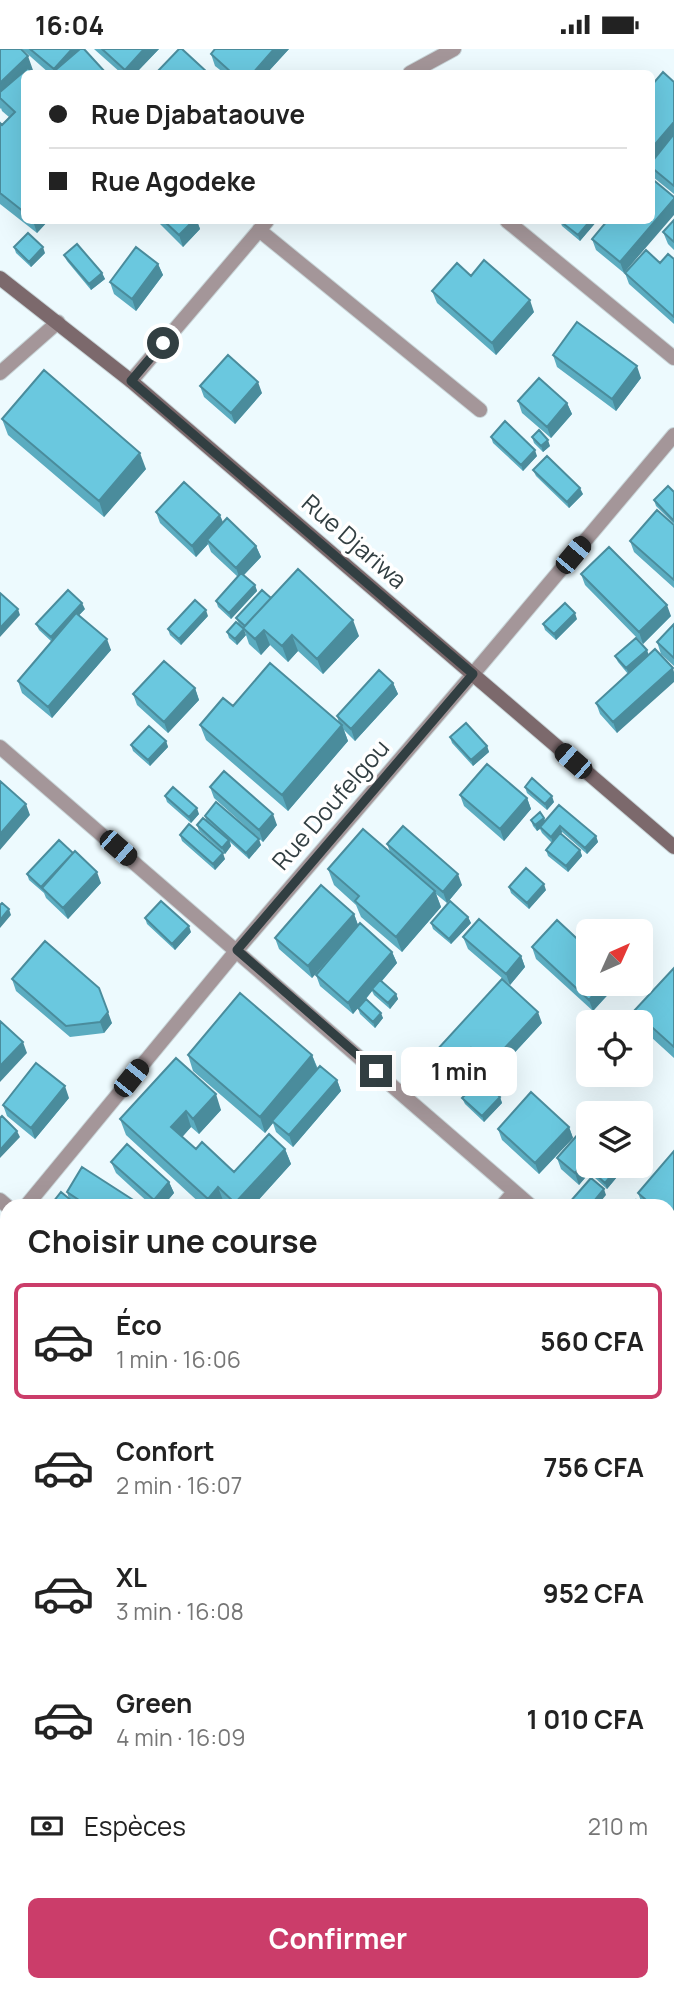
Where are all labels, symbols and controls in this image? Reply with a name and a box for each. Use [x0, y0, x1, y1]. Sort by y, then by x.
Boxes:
text: 16:04 [35, 7, 104, 43]
text: Rue Djabataouve [91, 96, 305, 132]
text: Rue Agodeke [91, 163, 256, 199]
route start [147, 327, 179, 359]
street label: Rue Djariwa [295, 486, 414, 596]
car [552, 532, 595, 578]
street label: Rue Doufelgou [264, 732, 396, 876]
car [551, 739, 596, 783]
car [96, 826, 141, 870]
north arrow [576, 919, 653, 996]
map controls [576, 919, 653, 1178]
button: locate [576, 1010, 653, 1087]
callout: 1 min [400, 1047, 516, 1095]
car [110, 1055, 153, 1101]
route end [360, 1055, 392, 1087]
text: 1 min [431, 1055, 487, 1087]
button: layers [576, 1101, 653, 1178]
text: Choisir une course [28, 1219, 318, 1263]
text: Éco [116, 1307, 162, 1343]
icon: car [32, 1310, 95, 1373]
text: 560 CFA [540, 1323, 644, 1359]
text: 1 min · 16:06 [116, 1343, 241, 1375]
text: Confort [116, 1433, 215, 1469]
icon: car [32, 1436, 95, 1499]
text: 756 CFA [544, 1449, 644, 1485]
text: 2 min · 16:07 [116, 1469, 242, 1501]
text: XL [116, 1559, 147, 1595]
icon: car [32, 1562, 95, 1625]
text: 952 CFA [543, 1575, 644, 1611]
text: 3 min · 16:08 [116, 1595, 244, 1627]
text: Green [116, 1685, 192, 1721]
icon: car [32, 1688, 95, 1751]
text: 1 010 CFA [527, 1701, 644, 1737]
text: 4 min · 16:09 [116, 1721, 246, 1753]
icon: cash [28, 1807, 66, 1845]
text: Espèces [84, 1808, 186, 1844]
text: 210 m [588, 1810, 648, 1842]
button: Confirmer [28, 1898, 648, 1978]

